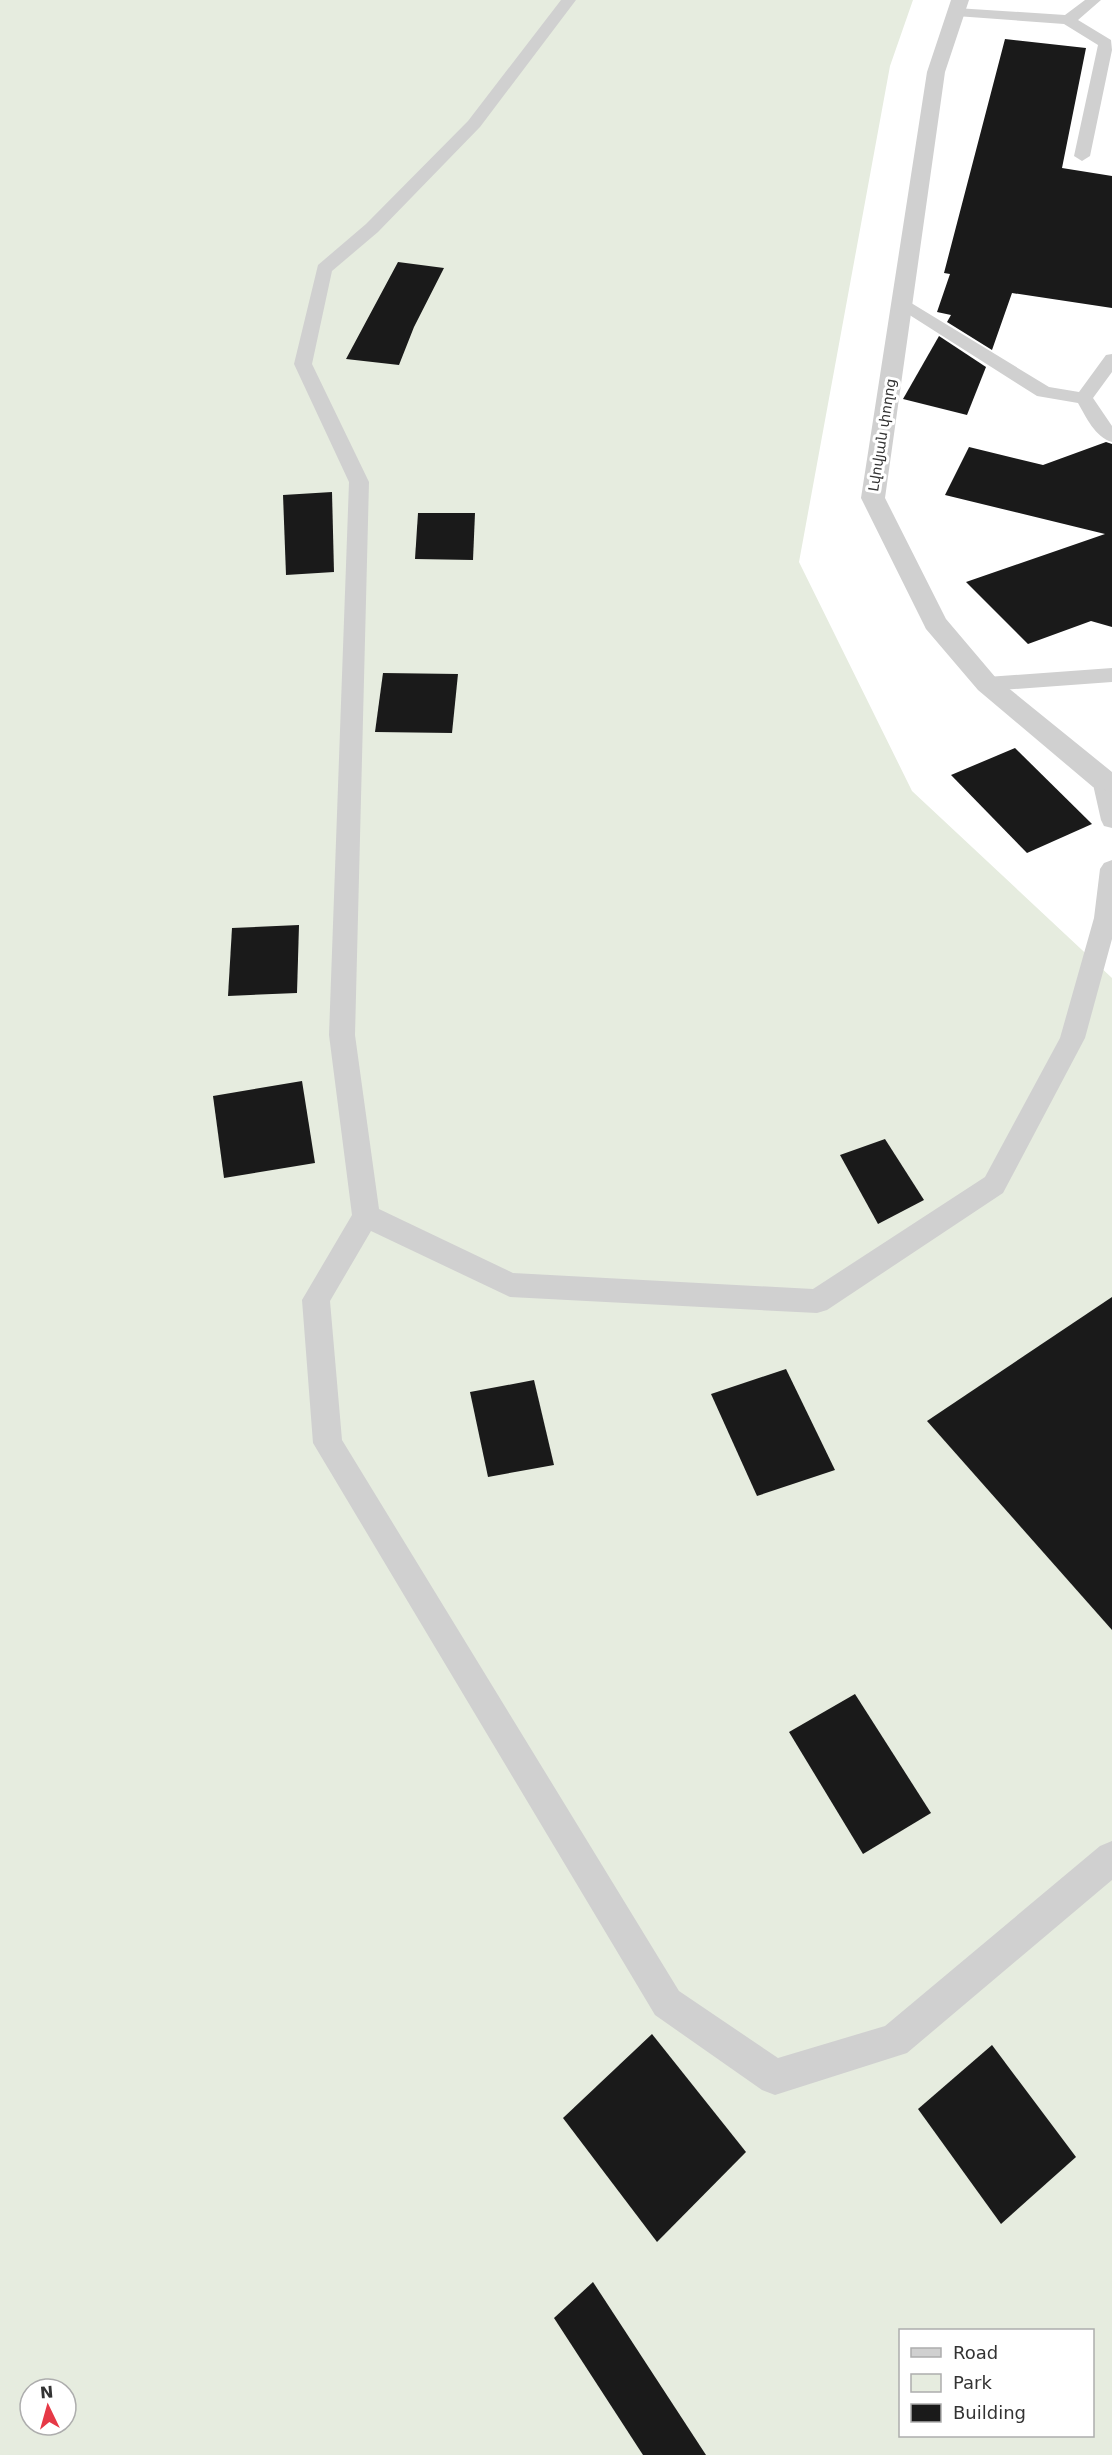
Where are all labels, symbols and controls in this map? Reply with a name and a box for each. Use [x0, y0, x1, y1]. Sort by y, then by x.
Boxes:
street label: Լվովյան փողոց [865, 377, 899, 493]
legend [899, 2329, 1094, 2437]
text: Road [953, 2342, 998, 2363]
text: Park [953, 2372, 992, 2393]
north arrow [18, 2377, 78, 2437]
text: N [39, 2383, 54, 2403]
text: Building [953, 2402, 1026, 2423]

